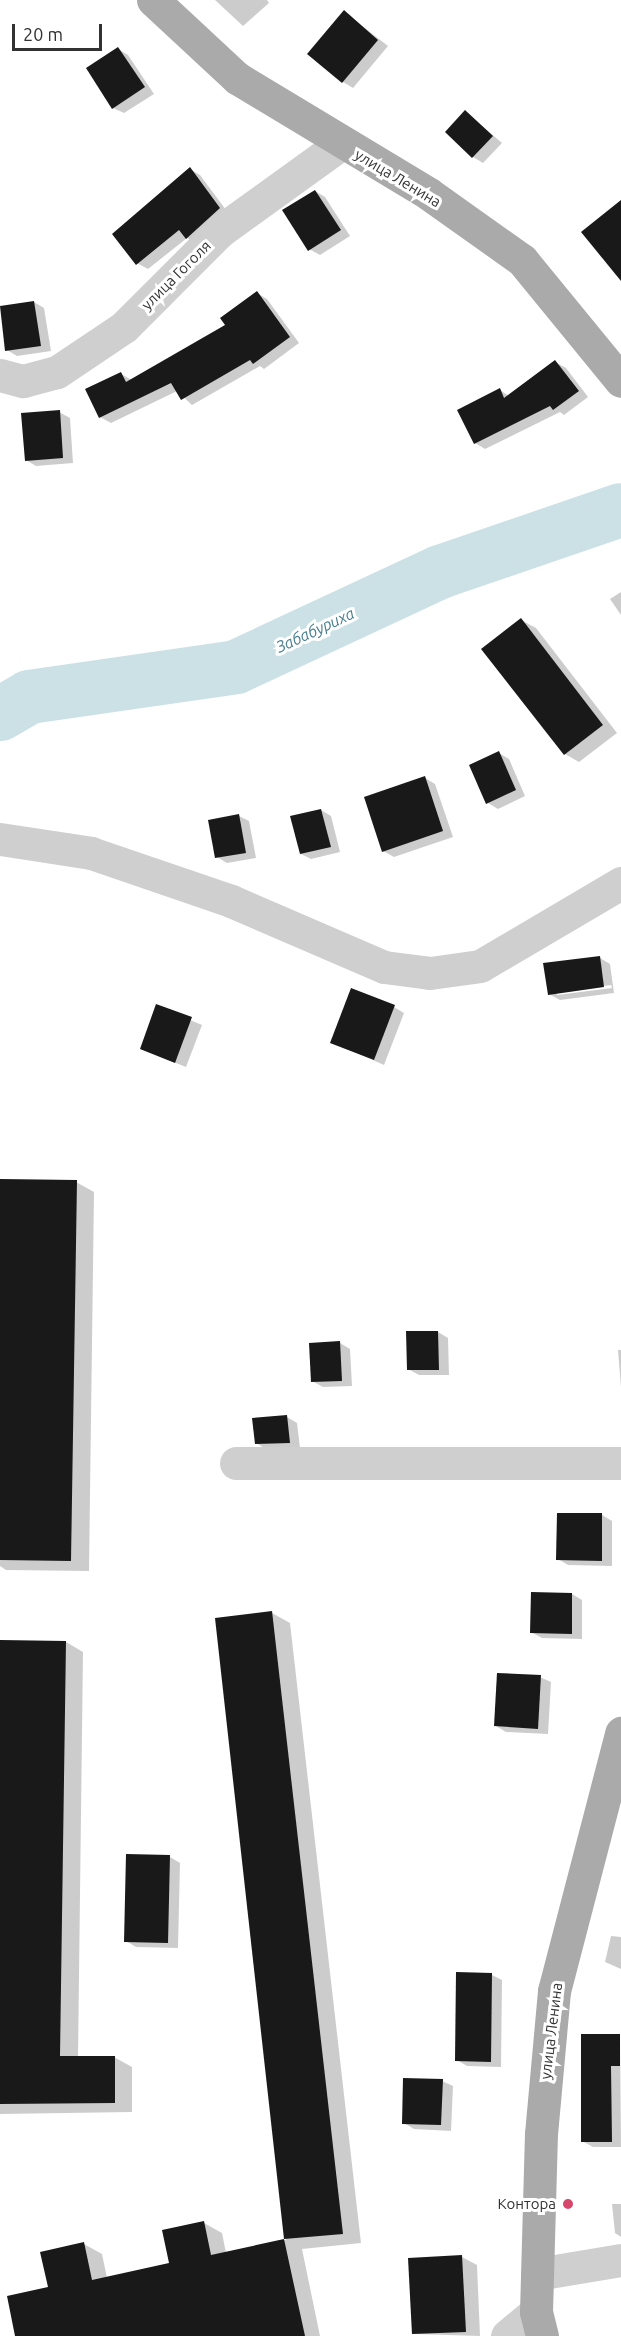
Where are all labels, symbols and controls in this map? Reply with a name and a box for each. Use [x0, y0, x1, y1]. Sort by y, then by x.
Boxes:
scale bar [15, 12, 105, 50]
text: 20 m [23, 24, 63, 44]
street label: улица Ленина [352, 145, 444, 211]
street label: улица Гоголя [138, 237, 214, 313]
water label: Забабуриха [273, 603, 357, 657]
street label: улица Ленина [536, 1982, 566, 2080]
place label: Контора [498, 2195, 556, 2213]
marker: Контора [561, 2197, 575, 2211]

